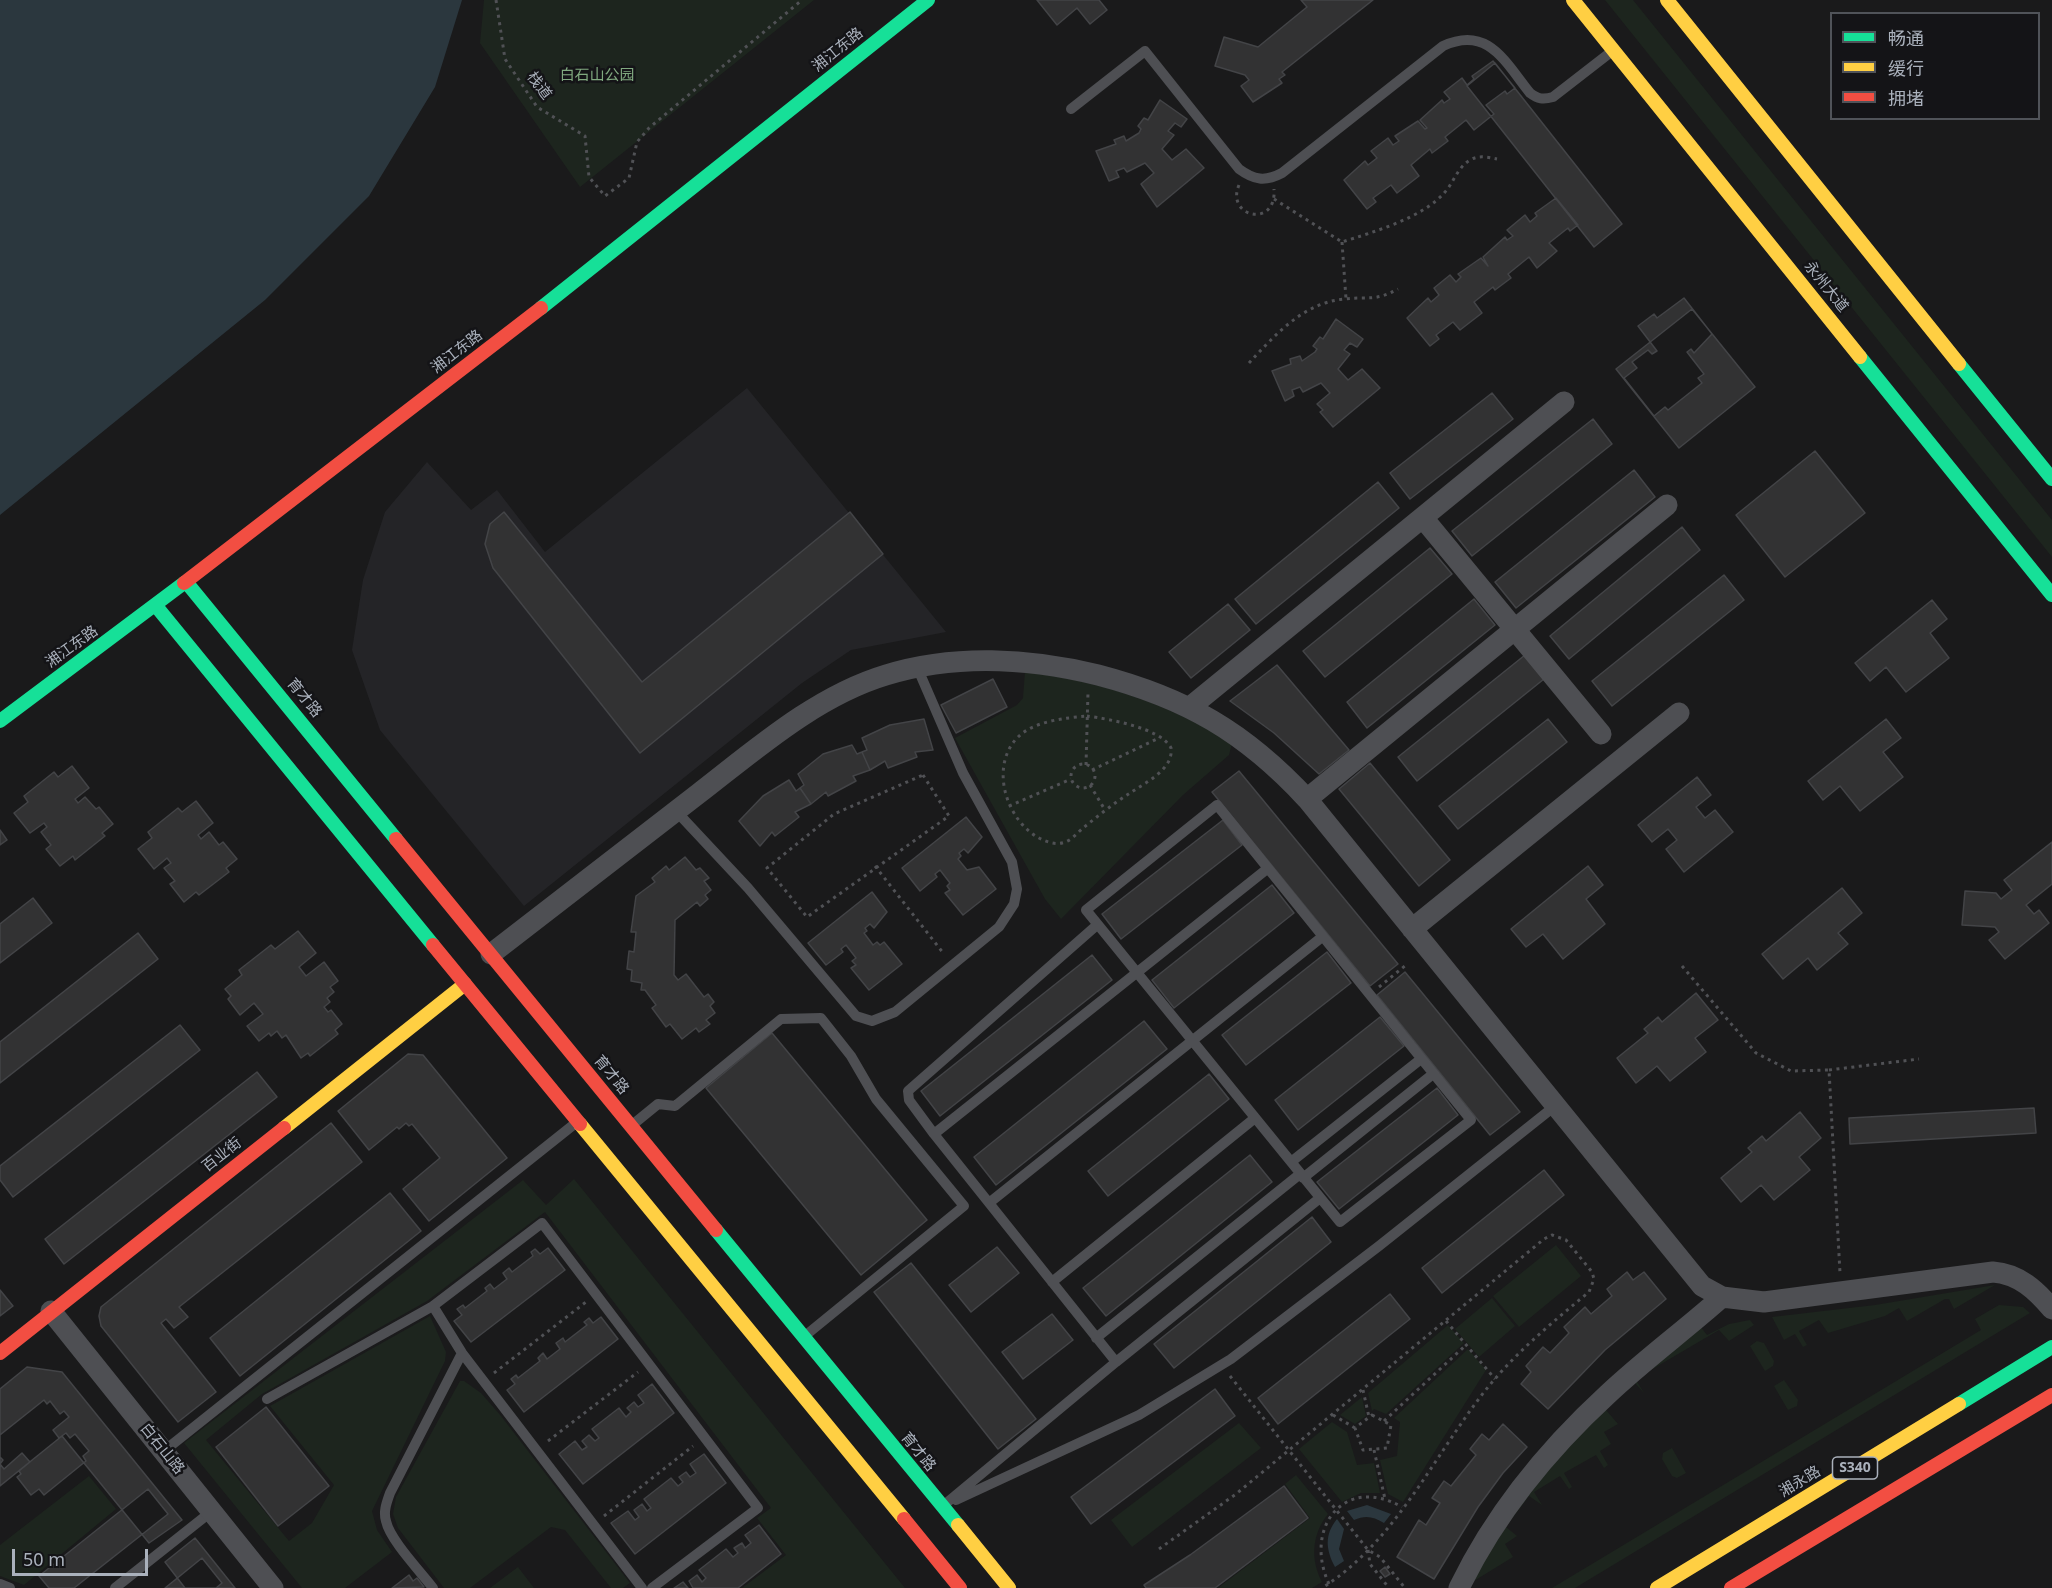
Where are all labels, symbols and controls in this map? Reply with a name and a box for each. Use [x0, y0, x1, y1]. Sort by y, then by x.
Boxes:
legend [1830, 12, 2040, 120]
street label: 湘江东路 [809, 24, 867, 76]
text: 畅通 [1888, 26, 1924, 50]
text: 缓行 [1888, 56, 1924, 80]
park label: 白石山公园 [560, 67, 634, 85]
street label: 栈道 [523, 69, 555, 103]
text: 拥堵 [1888, 86, 1924, 110]
street label: 永州大道 [1800, 258, 1852, 316]
street label: 湘江东路 [428, 326, 486, 378]
street label: 湘江东路 [42, 622, 102, 672]
street label: 育才路 [283, 675, 325, 721]
street label: 育才路 [590, 1052, 632, 1098]
street label: 百业街 [199, 1134, 245, 1176]
street label: 白石山路 [136, 1420, 188, 1478]
street label: 育才路 [897, 1429, 939, 1475]
road number: S340 [1832, 1457, 1878, 1479]
street label: 湘永路 [1776, 1463, 1824, 1501]
scale bar [15, 1537, 152, 1575]
text: 50 m [23, 1547, 65, 1571]

